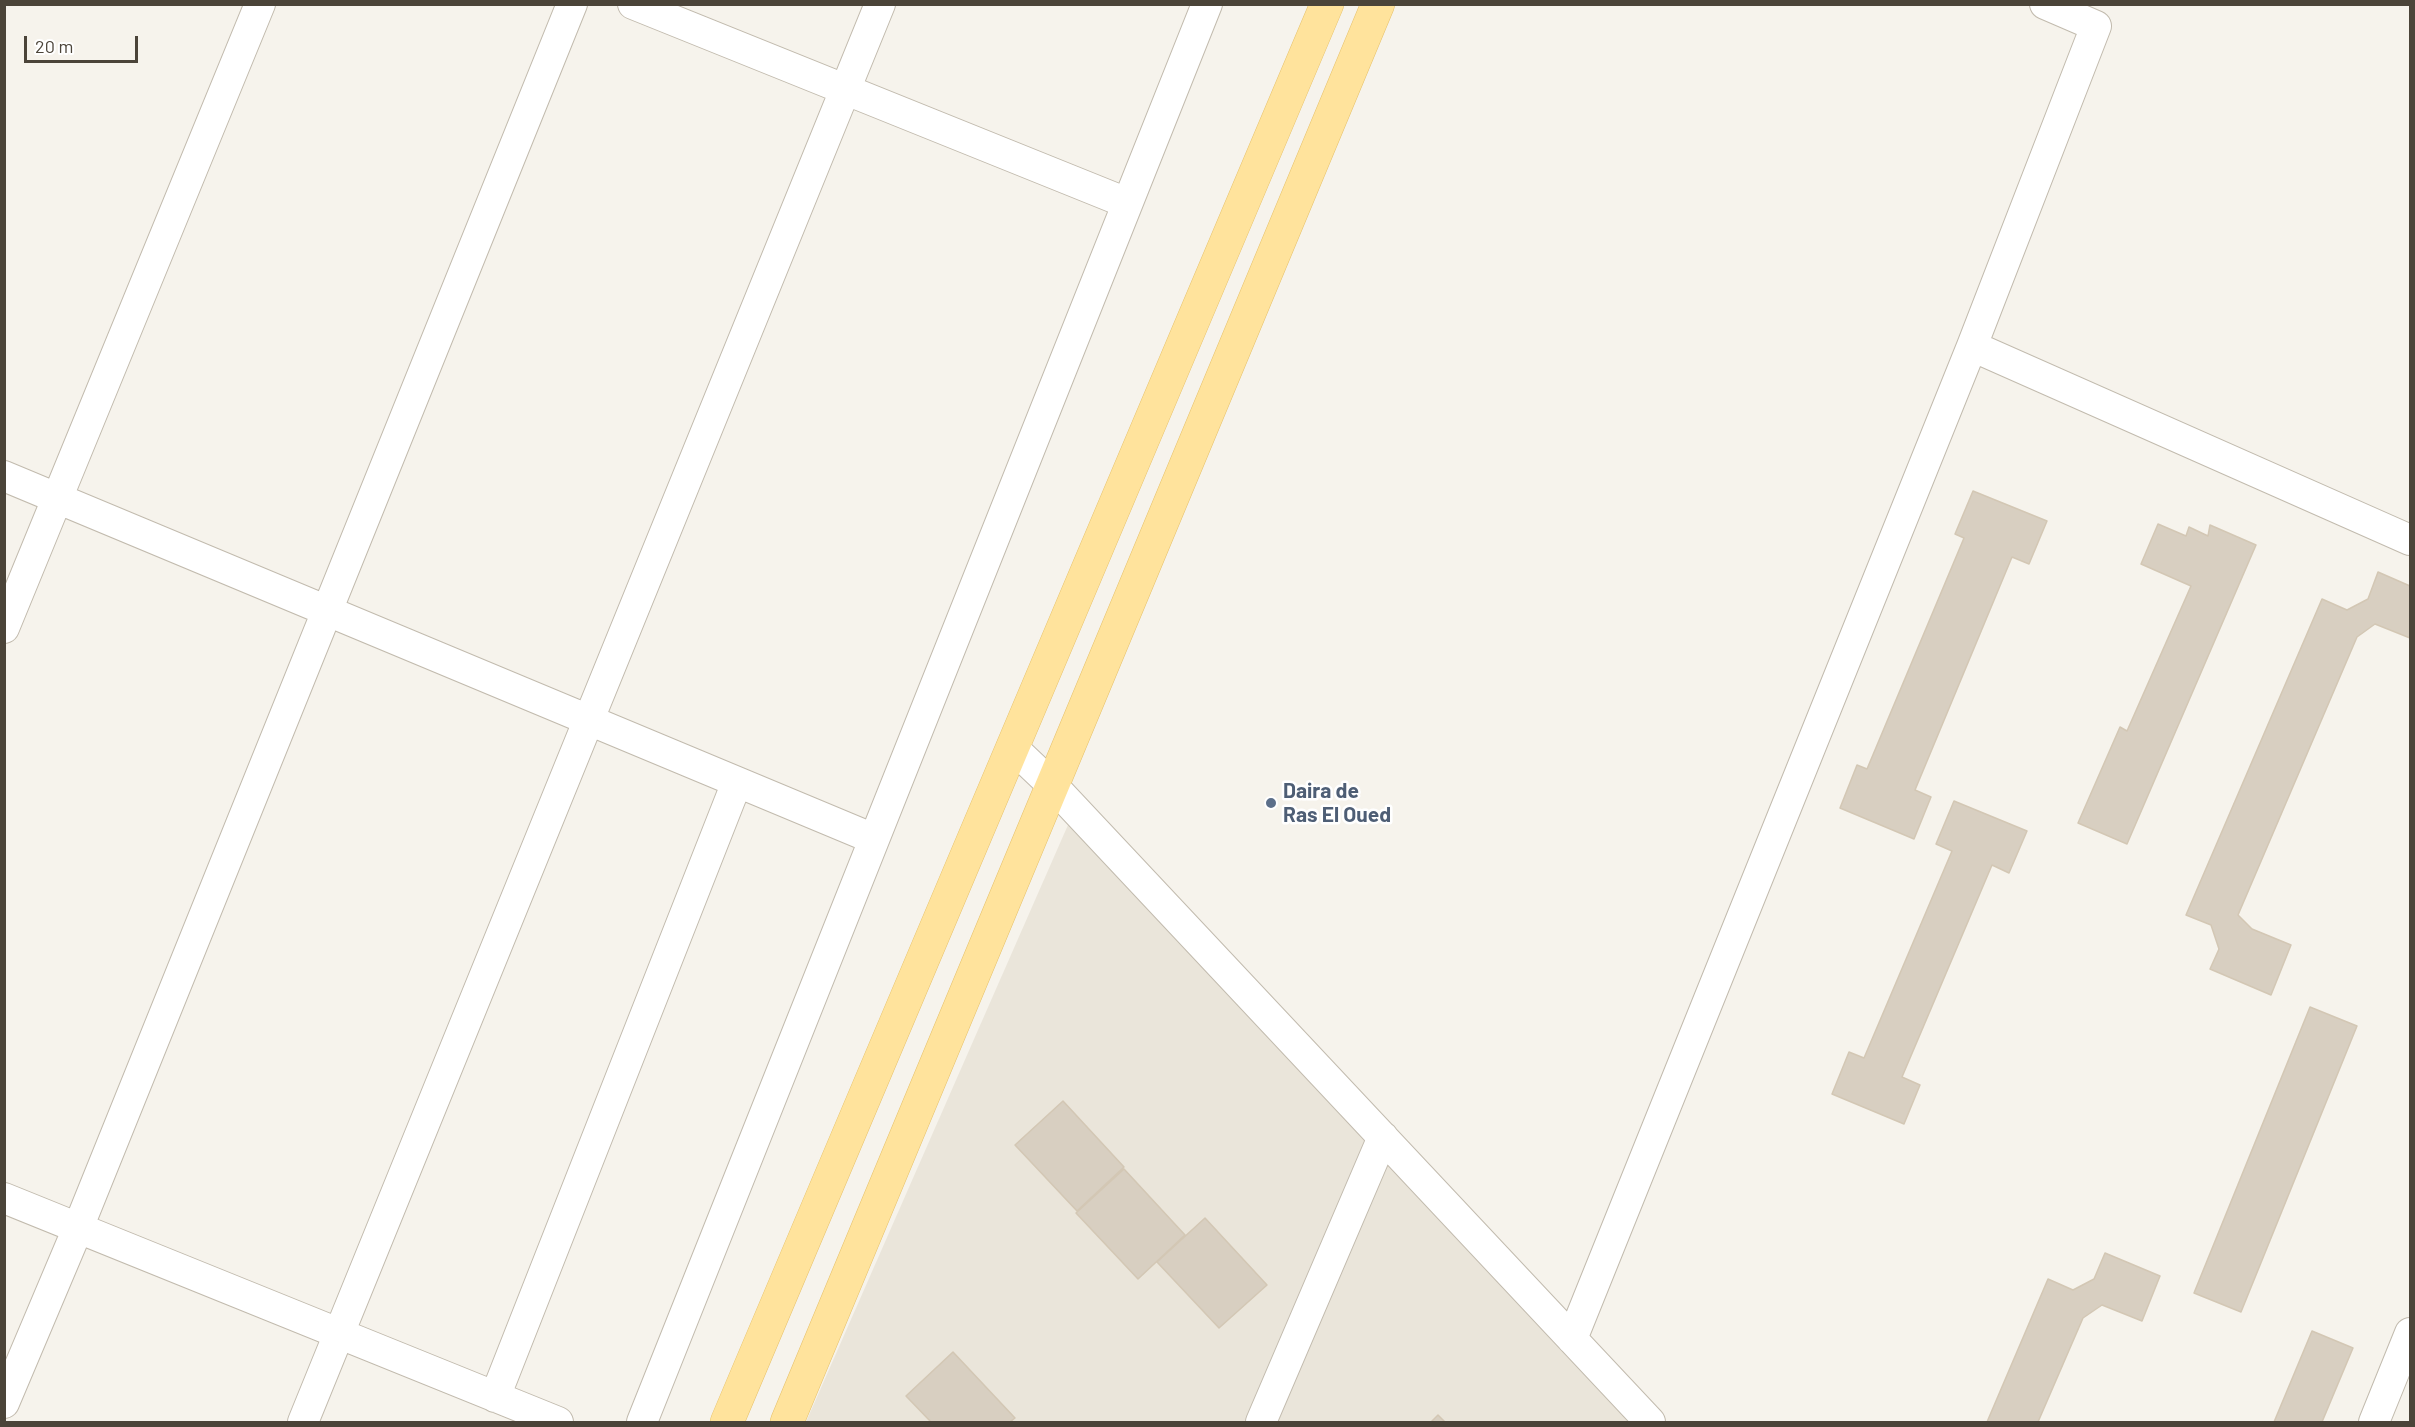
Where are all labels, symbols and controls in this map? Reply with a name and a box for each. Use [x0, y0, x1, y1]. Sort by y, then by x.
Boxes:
scale bar [27, 24, 141, 62]
text: 20 m [35, 35, 73, 57]
place label: Daira de Ras El Oued [1283, 778, 1391, 828]
marker: Daira de Ras El Oued [1264, 796, 1278, 810]

